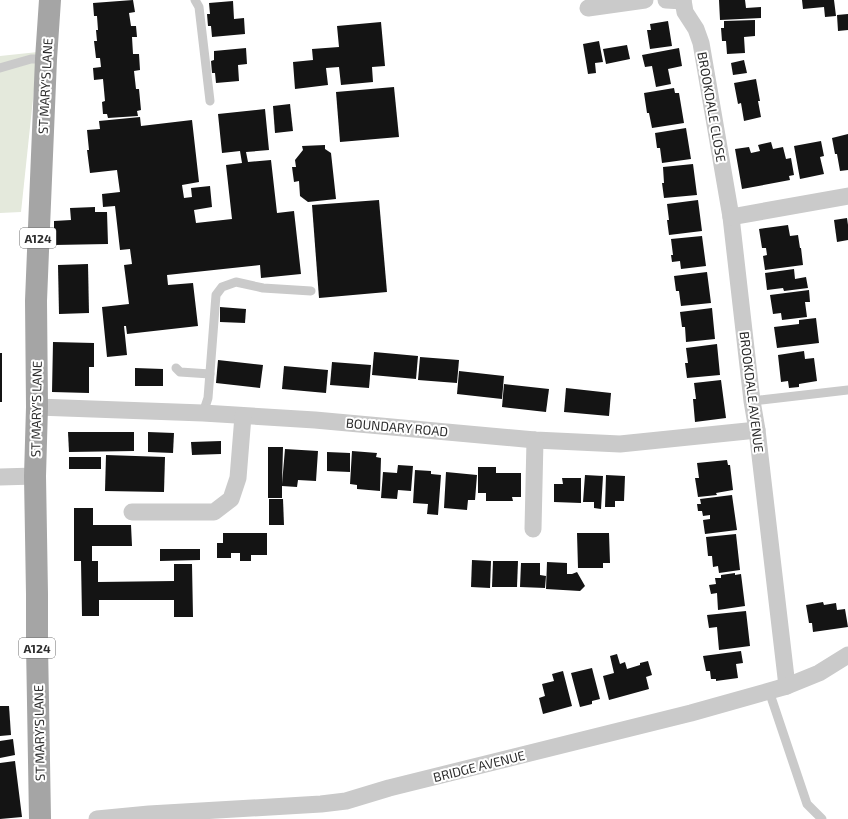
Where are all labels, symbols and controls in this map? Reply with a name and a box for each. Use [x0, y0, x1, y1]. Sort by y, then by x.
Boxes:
street label: ST MARY'S LANE [34, 37, 56, 135]
street label: BROOKDALE CLOSE [694, 51, 730, 163]
road number: A124 [20, 228, 56, 248]
street label: BROOKDALE AVENUE [737, 330, 767, 454]
street label: ST MARY'S LANE [27, 361, 45, 457]
street label: BOUNDARY ROAD [345, 415, 449, 439]
road number: A124 [19, 638, 55, 658]
street label: ST MARY'S LANE [30, 685, 48, 781]
street label: BRIDGE AVENUE [431, 747, 527, 785]

